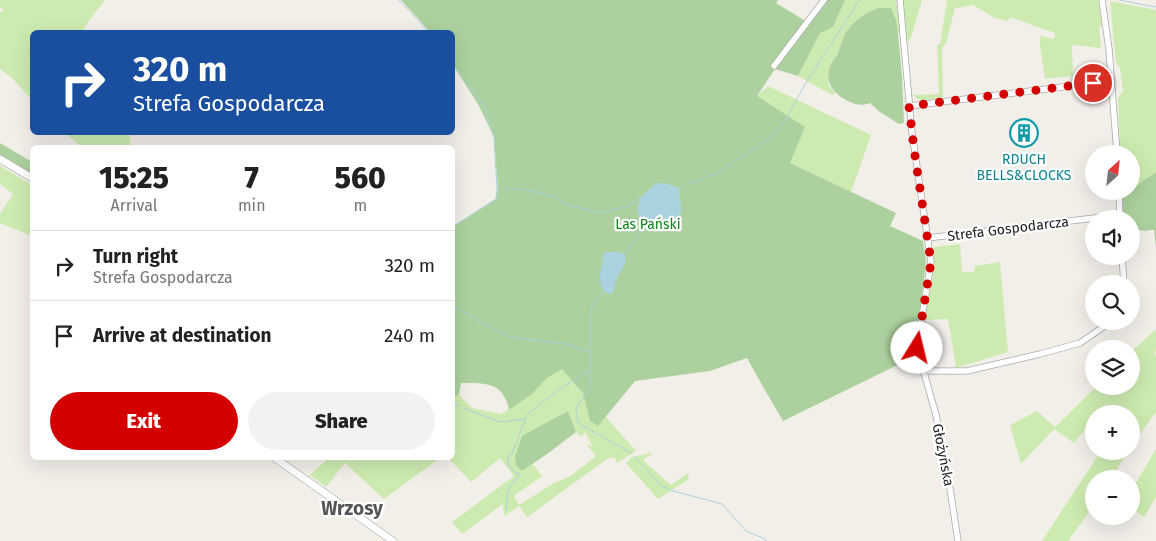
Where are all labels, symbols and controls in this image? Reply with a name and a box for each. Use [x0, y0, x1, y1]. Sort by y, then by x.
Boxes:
text: 320 m [133, 48, 227, 90]
icon: right [50, 50, 115, 115]
pin [1072, 62, 1114, 104]
icon: arrive [1079, 69, 1107, 97]
text: Strefa Gospodarcza [133, 90, 325, 117]
building icon: RDUCH BELLS&CLOCKS [1009, 118, 1039, 148]
north arrow [1085, 145, 1140, 200]
map controls [1085, 145, 1140, 525]
place label: RDUCH BELLS&CLOCKS [976, 151, 1072, 184]
text: 15:25 [99, 160, 169, 196]
text: 7 [245, 160, 259, 196]
text: 560 [335, 160, 386, 196]
text: Arrival [111, 196, 157, 215]
text: min [238, 196, 266, 215]
text: m [353, 196, 367, 215]
button: sound [1085, 210, 1140, 265]
street label: Strefa Gospodarcza [946, 213, 1070, 245]
park label: Las Pański [615, 216, 681, 233]
text: Turn right [93, 245, 178, 268]
icon: right [50, 252, 78, 280]
text: 320 m [384, 254, 435, 277]
text: Strefa Gospodarcza [93, 268, 233, 287]
button: search [1085, 275, 1140, 330]
position arrow [890, 321, 942, 373]
icon: arrive [50, 322, 78, 350]
text: Arrive at destination [93, 324, 272, 347]
text: 240 m [384, 324, 435, 347]
button: layers [1085, 340, 1140, 395]
button: Exit [50, 392, 238, 450]
button: Share [248, 392, 435, 450]
button: + [1085, 405, 1140, 460]
street label: Głożyńska [929, 422, 957, 488]
button: − [1085, 470, 1140, 525]
district label: Wrzosy [321, 497, 383, 520]

